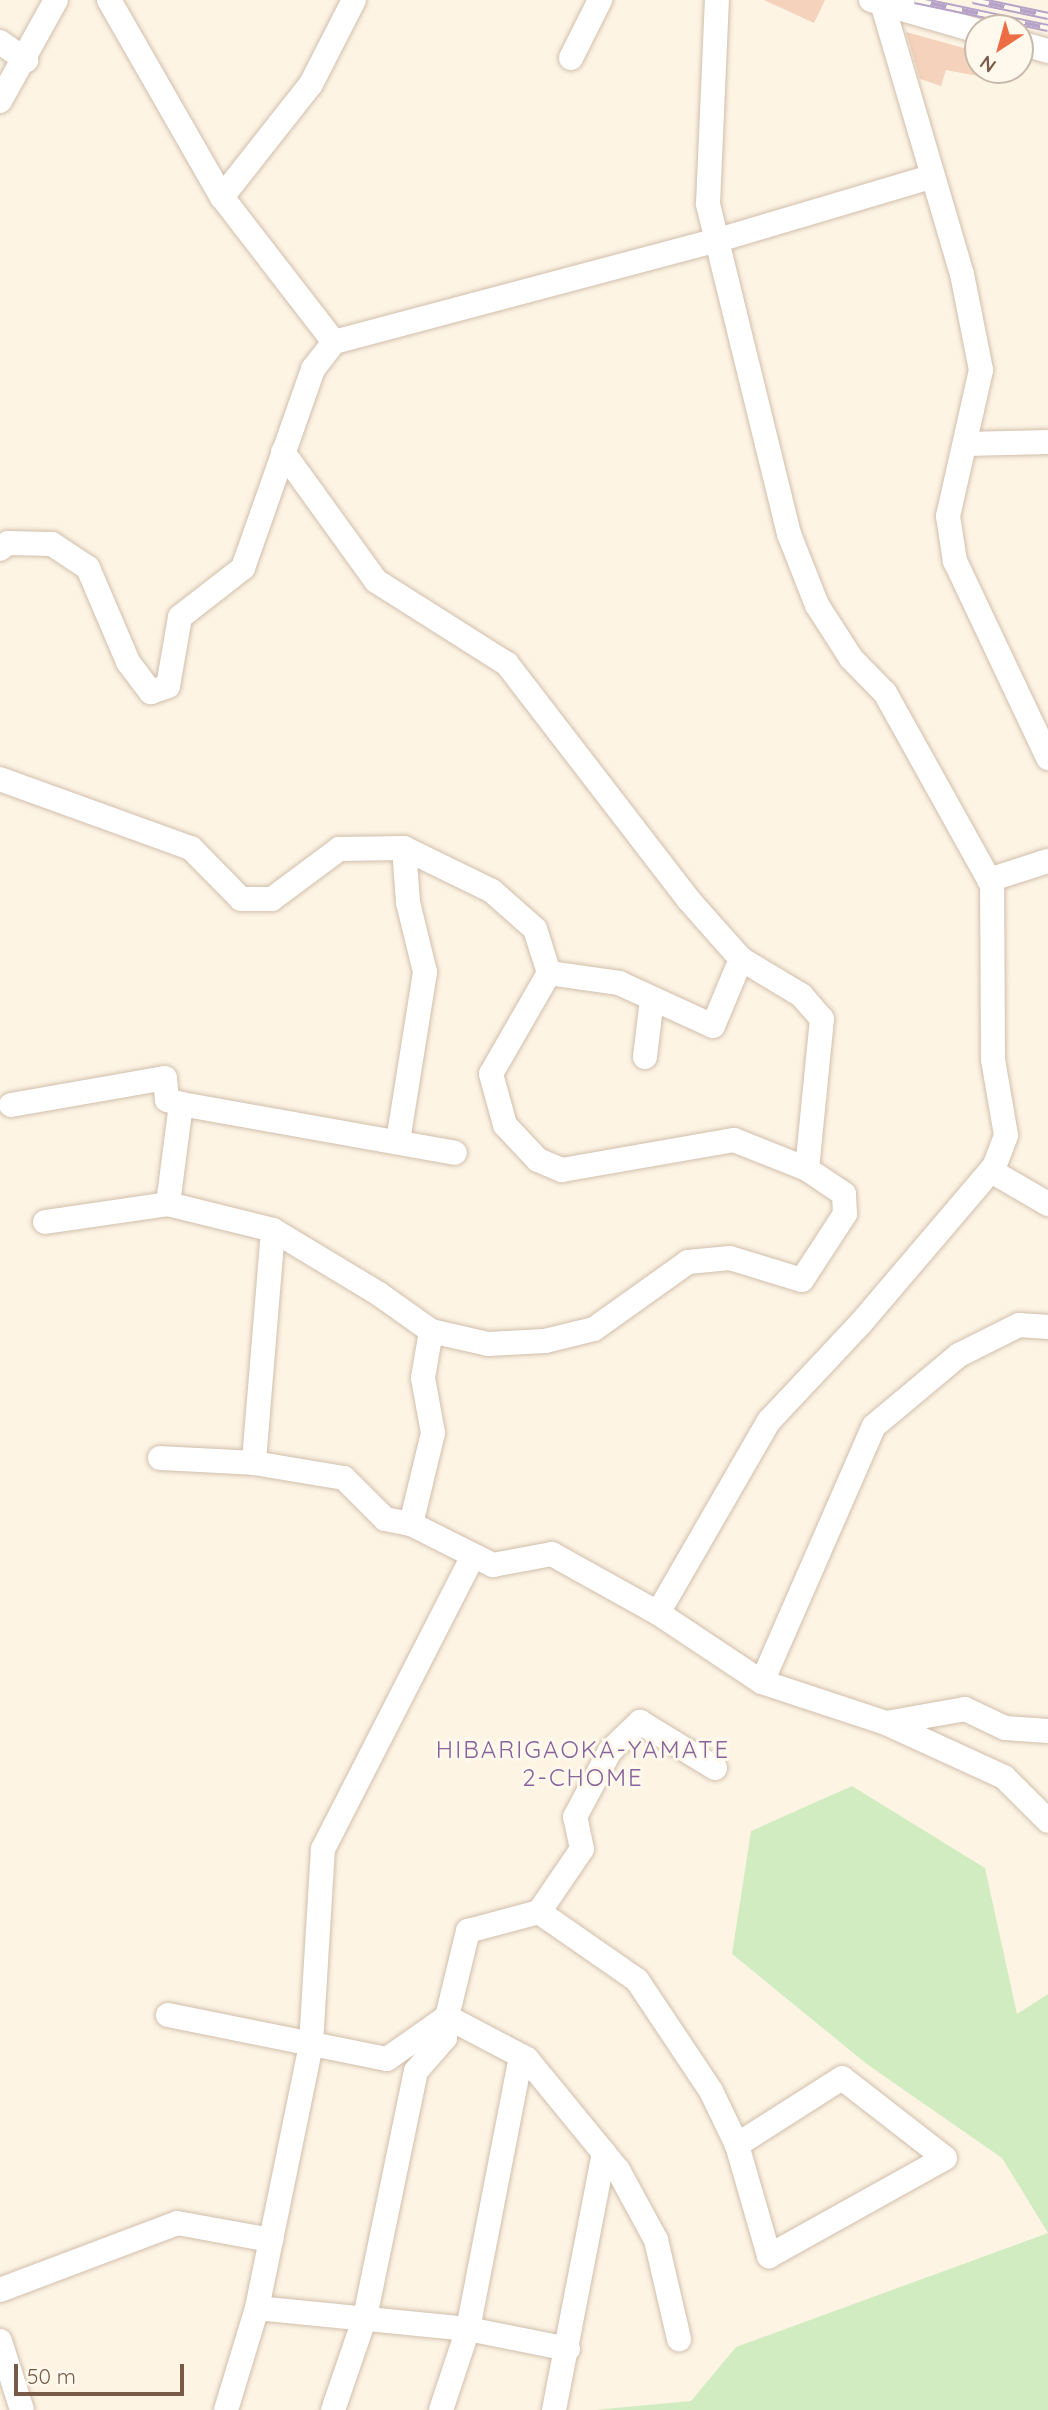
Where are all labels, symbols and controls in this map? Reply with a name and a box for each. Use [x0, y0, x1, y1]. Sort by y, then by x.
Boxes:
north arrow [964, 14, 1034, 84]
text: N [975, 51, 1001, 78]
district label: HIBARIGAOKA-YAMATE 2-CHOME [438, 1736, 728, 1792]
scale bar [18, 2350, 187, 2394]
text: 50 m [27, 2363, 76, 2389]

